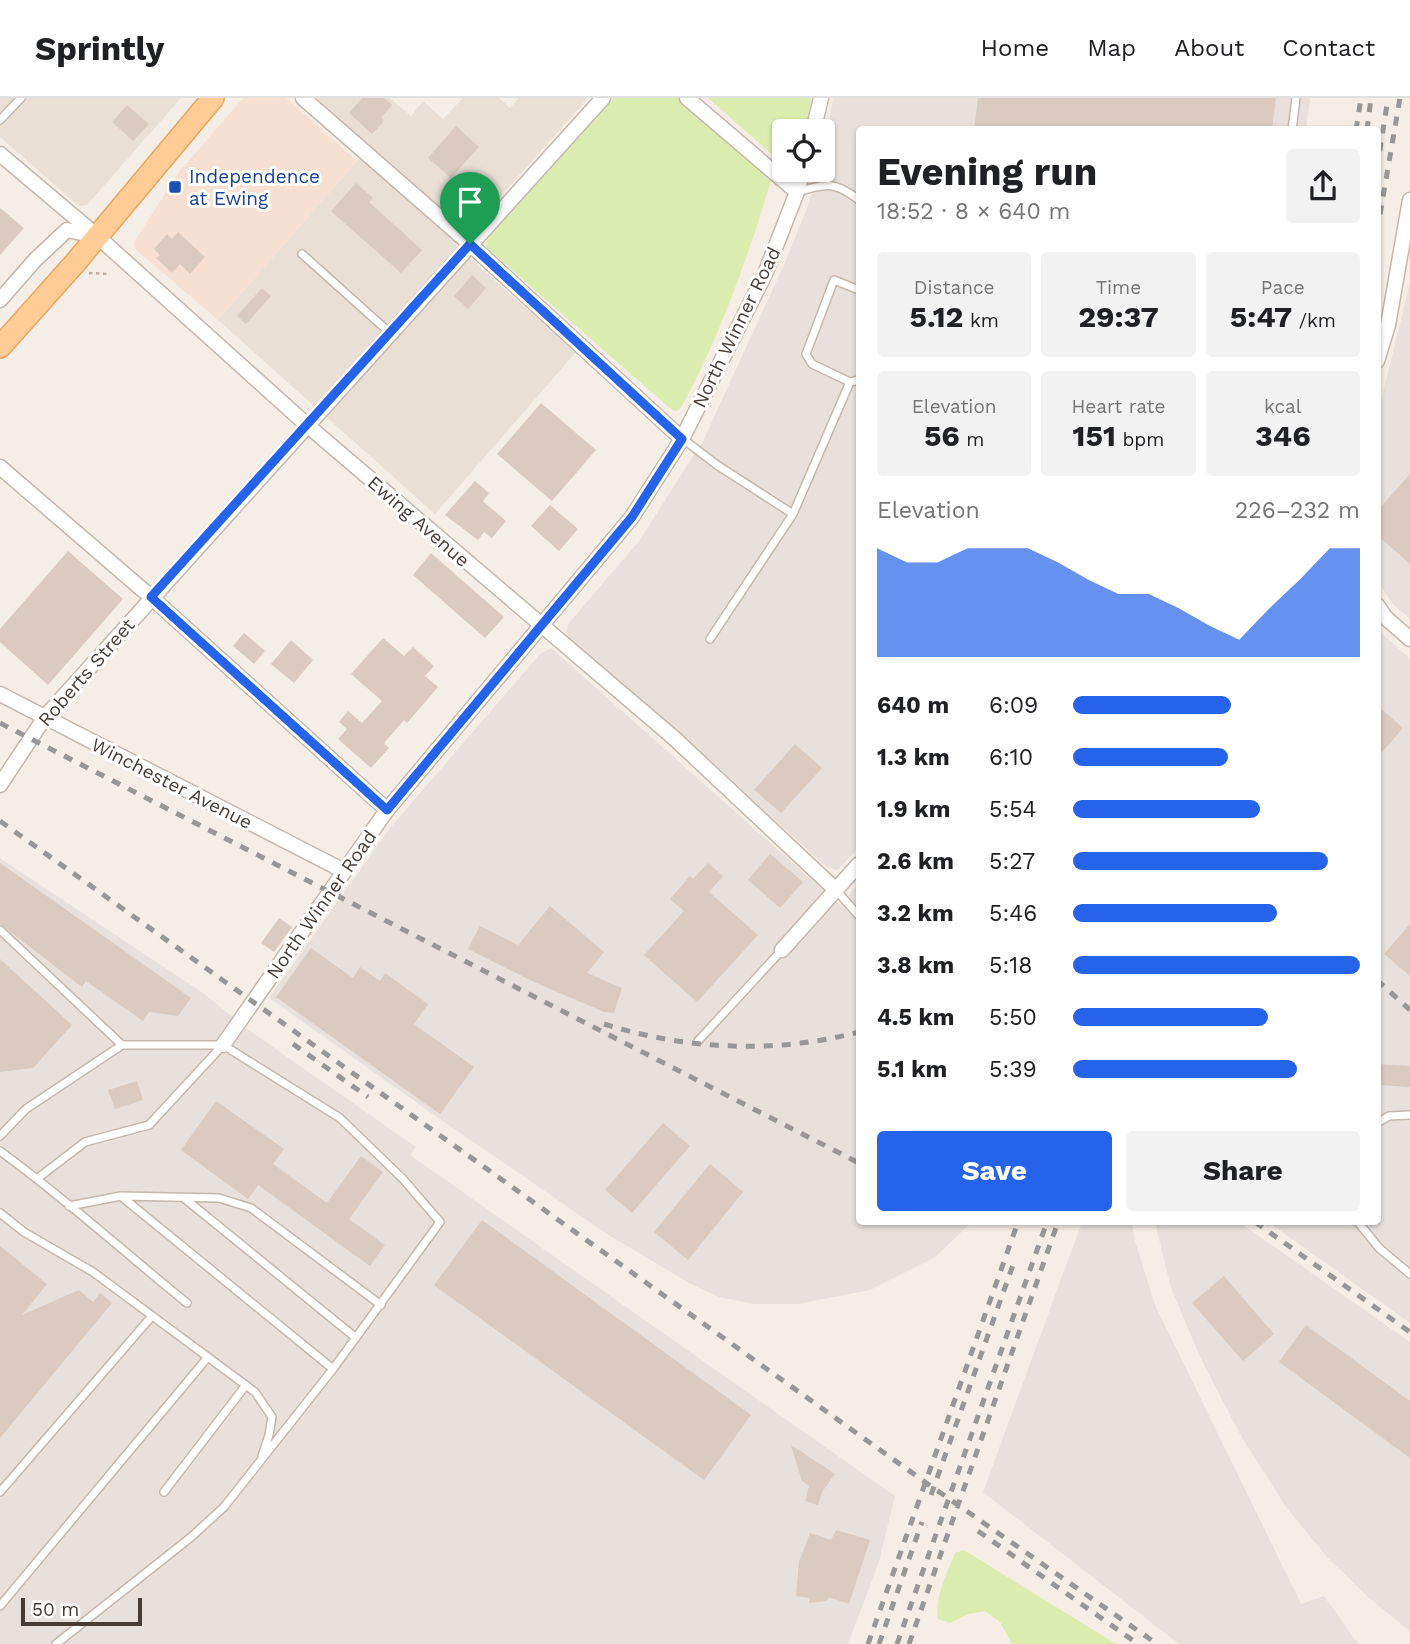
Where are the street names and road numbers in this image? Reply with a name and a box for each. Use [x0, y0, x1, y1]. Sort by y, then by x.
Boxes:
street label: North Winner Road [688, 243, 785, 411]
street label: Ewing Avenue [363, 471, 474, 572]
street label: Roberts Street [33, 614, 139, 731]
street label: Winchester Avenue [87, 733, 256, 834]
street label: North Winner Road [261, 826, 381, 983]

